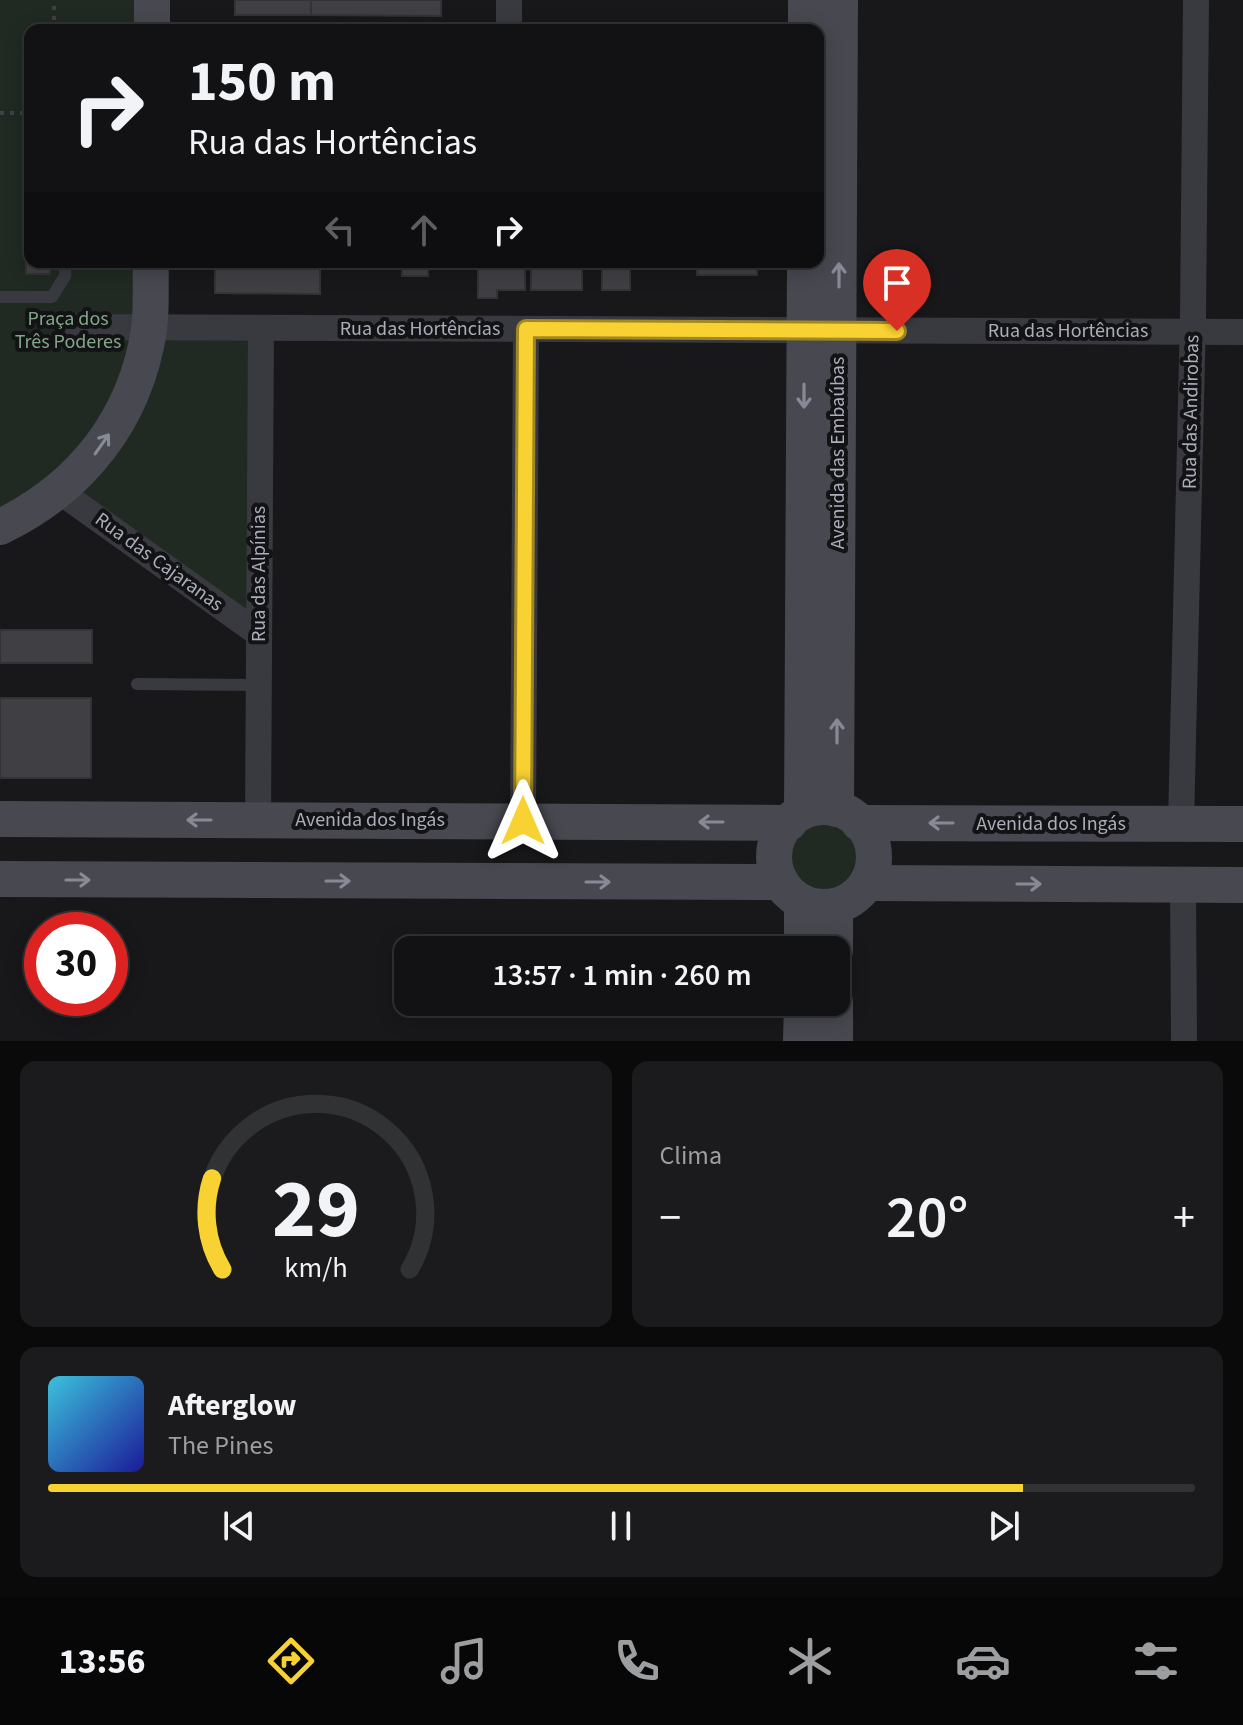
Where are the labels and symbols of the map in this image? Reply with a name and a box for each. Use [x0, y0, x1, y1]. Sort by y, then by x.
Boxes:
pin [863, 249, 931, 331]
one-way arrow [831, 262, 846, 289]
park label: Praça dos Três Poderes [15, 305, 121, 356]
street label: Rua das Hortências [340, 315, 500, 343]
street label: Rua das Hortências [988, 317, 1148, 345]
street label: Rua das Andirobas [1176, 334, 1206, 490]
street label: Avenida das Embaúbas [824, 357, 852, 549]
one-way arrow [796, 382, 812, 409]
one-way arrow [94, 433, 111, 455]
street label: Rua das Cajaranas [89, 506, 229, 618]
street label: Rua das Alpínias [245, 506, 273, 642]
one-way arrow [829, 718, 844, 745]
position arrow [481, 779, 565, 863]
street label: Avenida dos Ingás [295, 806, 445, 834]
street label: Avenida dos Ingás [976, 810, 1126, 838]
one-way arrow [186, 812, 213, 828]
one-way arrow [698, 814, 725, 830]
one-way arrow [928, 815, 955, 831]
one-way arrow [64, 872, 91, 887]
one-way arrow [324, 873, 351, 889]
one-way arrow [584, 874, 611, 890]
one-way arrow [1015, 876, 1042, 892]
speed limit sign: 30 [24, 912, 128, 1016]

